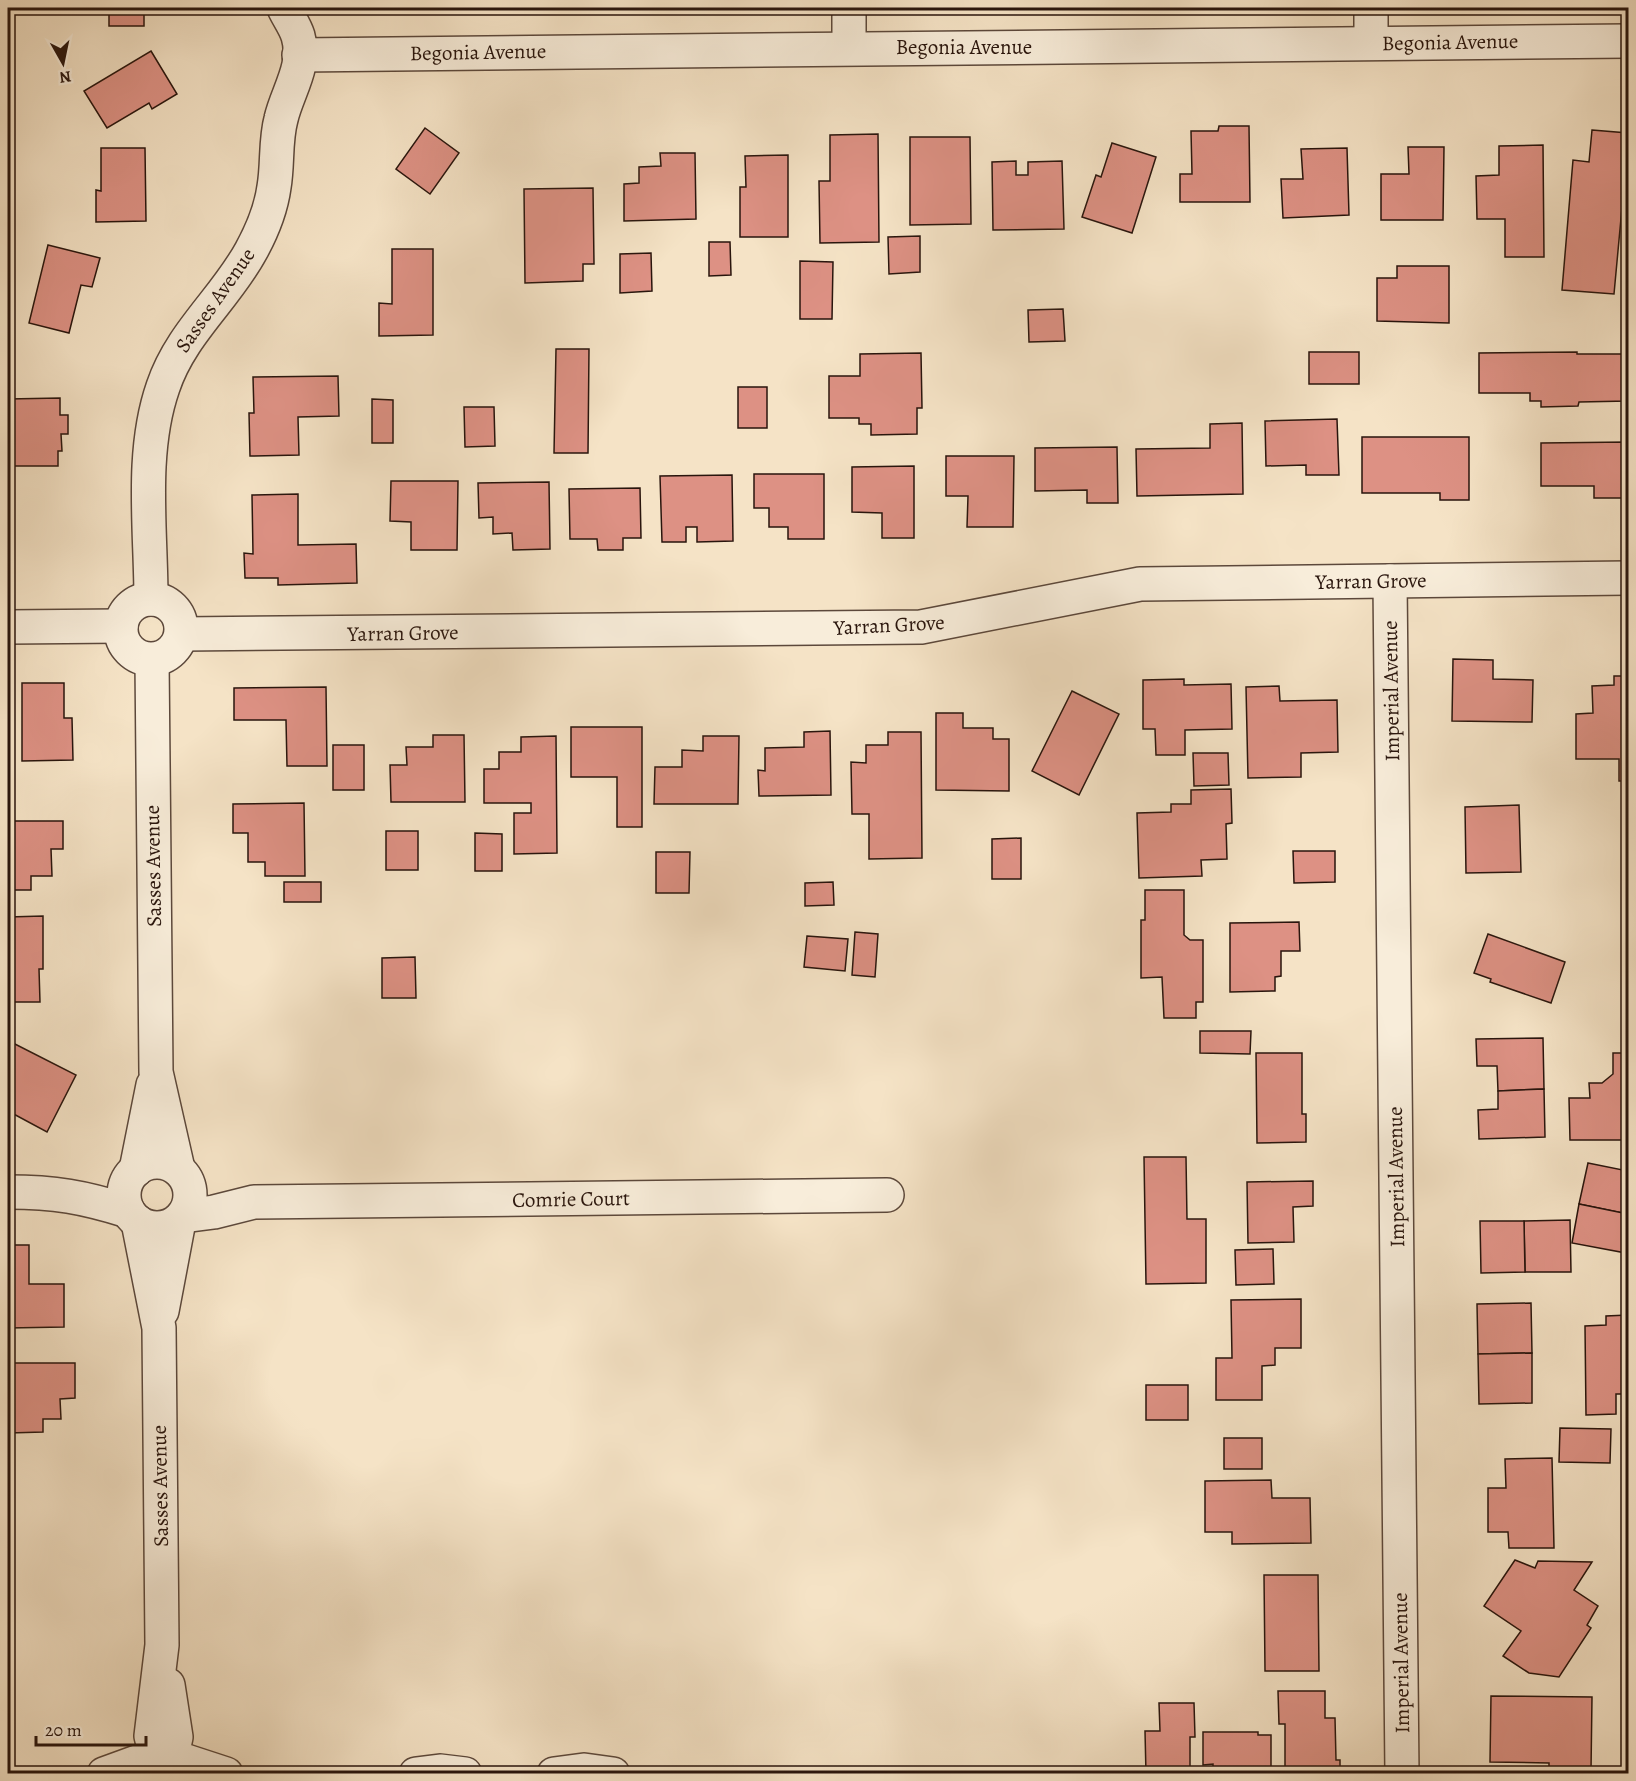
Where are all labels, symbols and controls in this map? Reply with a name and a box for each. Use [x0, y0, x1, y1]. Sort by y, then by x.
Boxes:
street label: Begonia Avenue [1382, 27, 1518, 57]
north arrow [33, 33, 93, 93]
street label: Begonia Avenue [896, 33, 1032, 61]
street label: Begonia Avenue [410, 37, 546, 67]
text: N [57, 65, 73, 89]
street label: Sasses Avenue [169, 242, 261, 358]
street label: Yarran Grove [1314, 566, 1427, 596]
street label: Yarran Grove [832, 608, 945, 642]
street label: Yarran Grove [346, 618, 459, 648]
street label: Imperial Avenue [1376, 620, 1406, 762]
street label: Sasses Avenue [138, 805, 168, 927]
street label: Imperial Avenue [1381, 1106, 1411, 1248]
street label: Comrie Court [512, 1184, 630, 1214]
street label: Sasses Avenue [145, 1425, 175, 1547]
street label: Imperial Avenue [1386, 1592, 1416, 1734]
scale bar [36, 1709, 146, 1747]
text: 20 m [45, 1718, 82, 1742]

